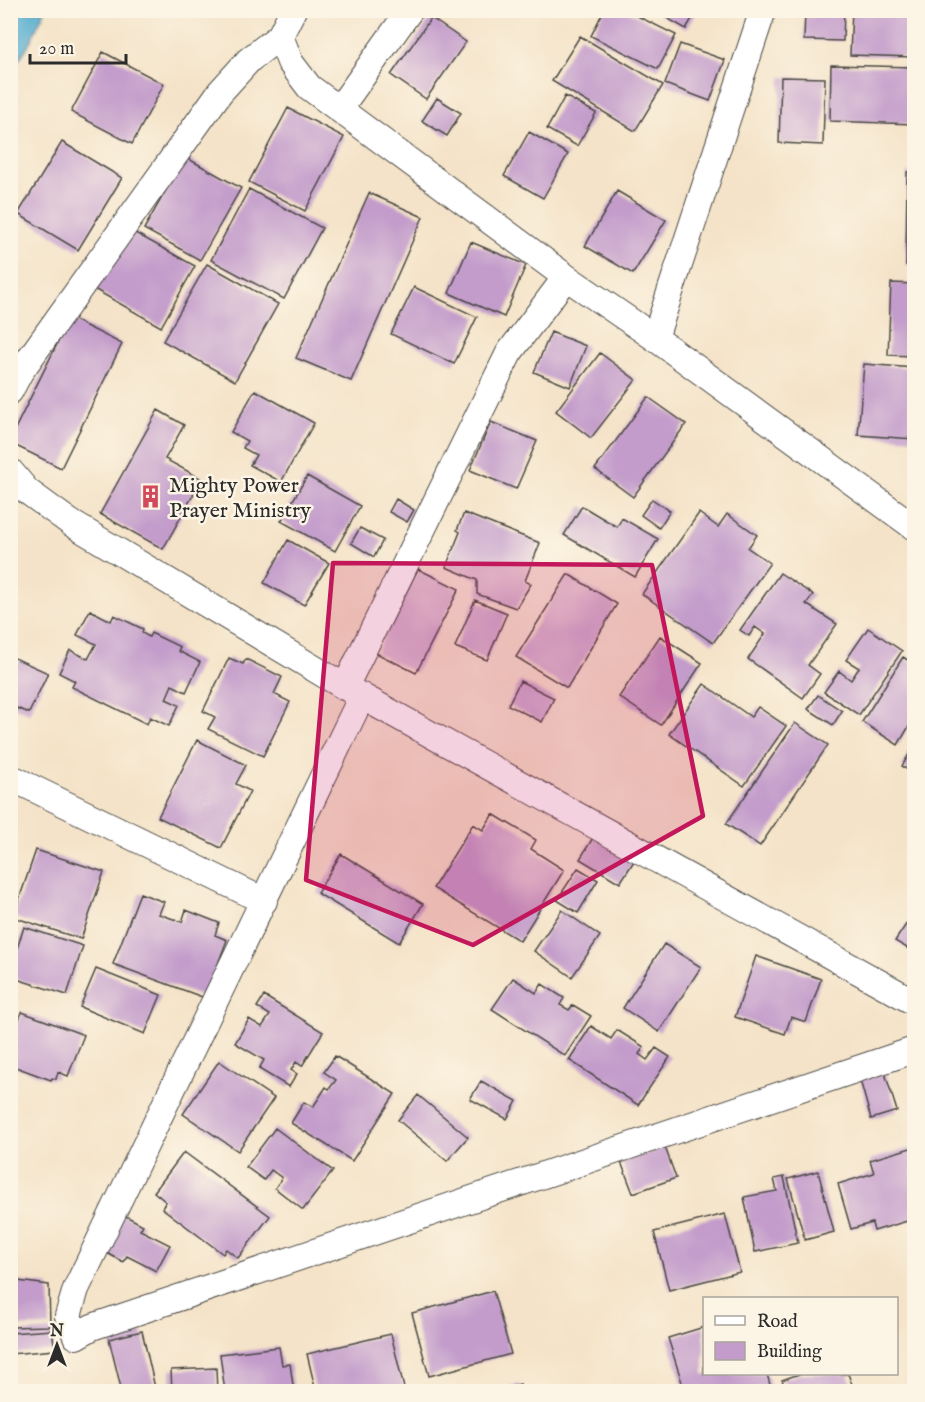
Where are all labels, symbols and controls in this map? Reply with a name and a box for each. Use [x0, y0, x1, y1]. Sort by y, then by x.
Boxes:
scale bar [30, 27, 126, 65]
text: 20 m [39, 38, 74, 61]
place label: Mighty Power Prayer Ministry [169, 472, 311, 525]
building icon: Mighty Power Prayer Ministry [138, 484, 164, 510]
legend [703, 1297, 898, 1375]
text: Road [757, 1311, 798, 1334]
north arrow [27, 1315, 87, 1375]
text: N [49, 1322, 64, 1342]
text: Building [757, 1341, 822, 1364]

